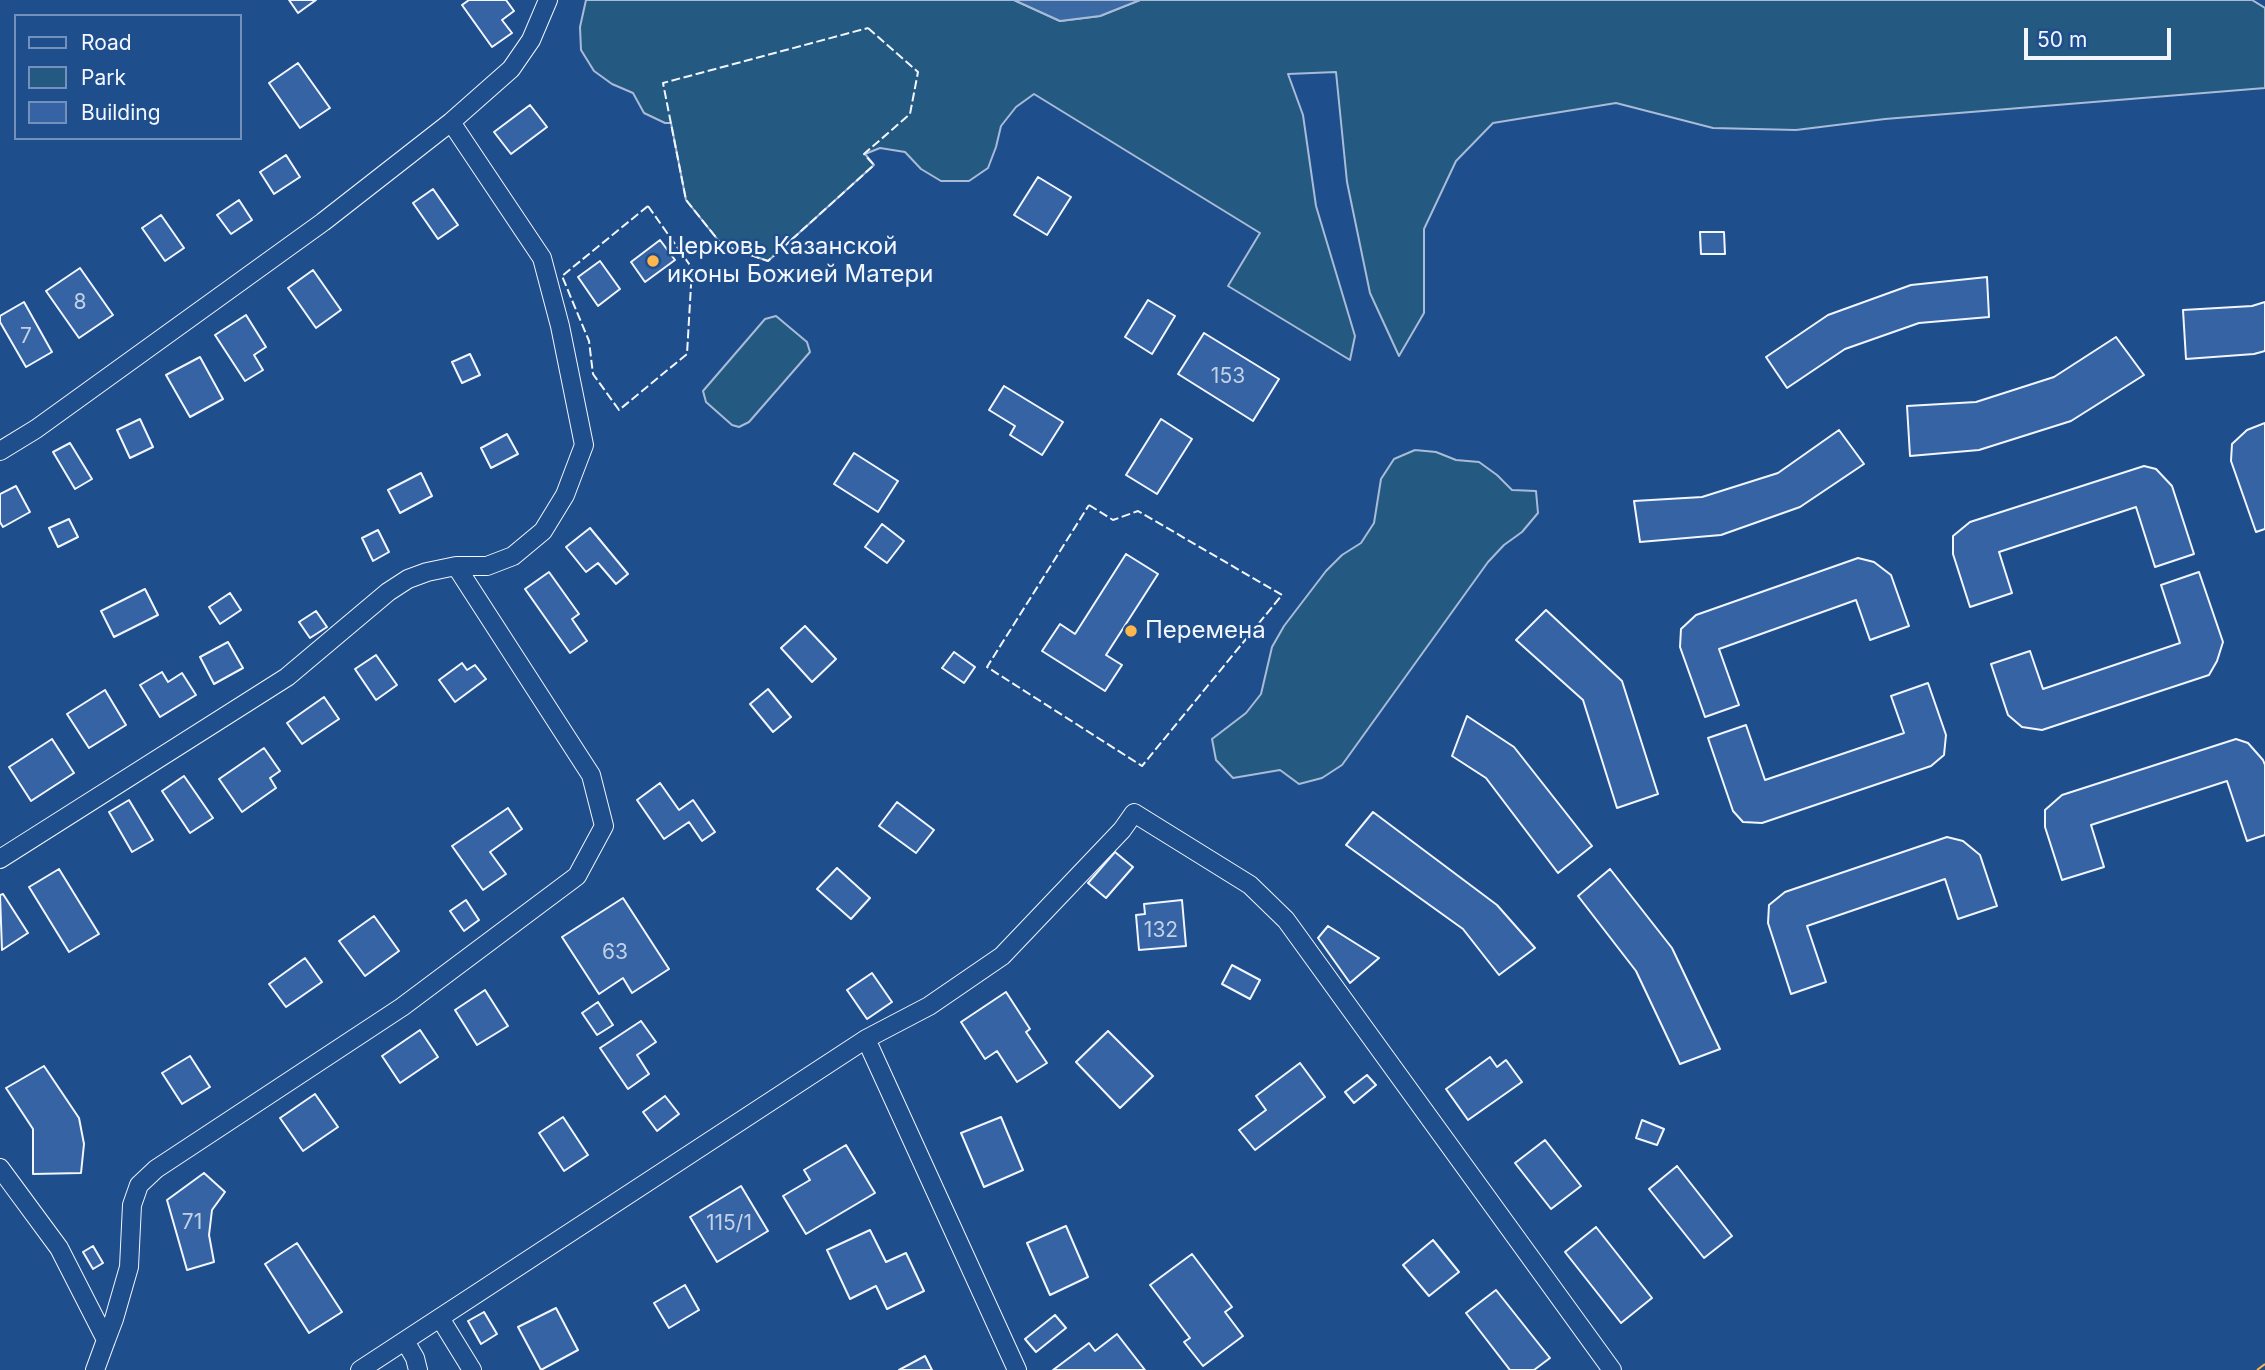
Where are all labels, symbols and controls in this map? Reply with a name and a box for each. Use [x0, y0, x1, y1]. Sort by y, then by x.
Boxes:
legend [14, 14, 242, 140]
scale bar [2027, 14, 2174, 58]
text: 50 m [2037, 27, 2087, 52]
text: Road [81, 30, 132, 55]
text: Park [81, 65, 126, 90]
text: Building [81, 100, 161, 125]
place label: Церковь Казанской иконы Божией Матери [667, 233, 933, 289]
marker: Церковь Казанской иконы Божией Матери [645, 253, 661, 269]
house number: 8 [74, 290, 86, 316]
house number: 7 [20, 324, 32, 350]
house number: 153 [1211, 364, 1245, 390]
place label: Перемена [1145, 617, 1266, 645]
marker: Перемена [1123, 623, 1139, 639]
house number: 132 [1144, 918, 1178, 944]
house number: 63 [602, 940, 628, 966]
house number: 71 [182, 1210, 202, 1236]
house number: 115/1 [706, 1211, 752, 1237]

